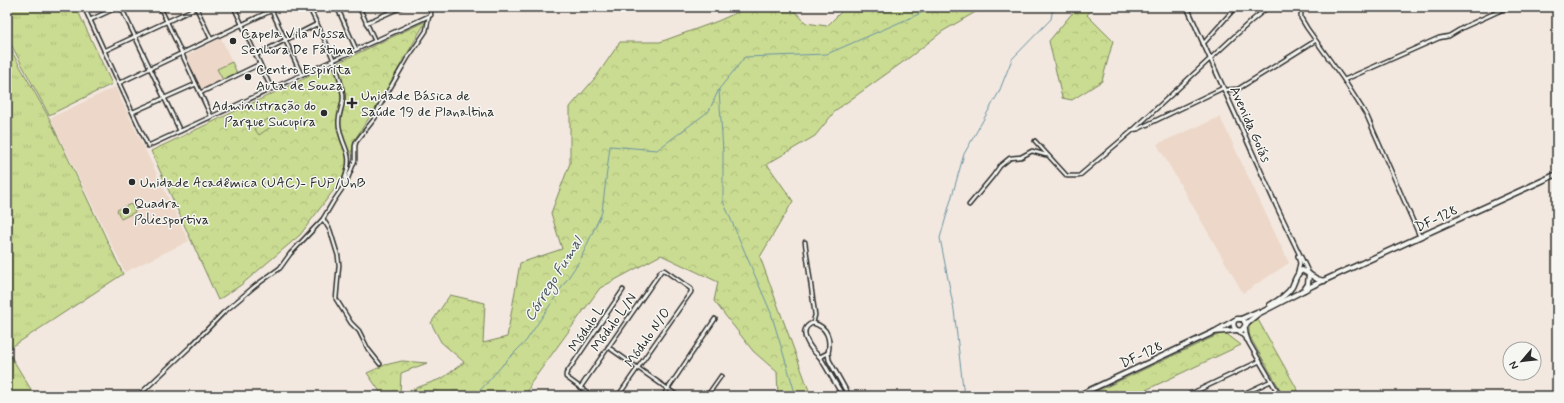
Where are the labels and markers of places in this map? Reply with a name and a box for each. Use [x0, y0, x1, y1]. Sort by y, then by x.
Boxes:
place label: Capela Vila Nossa Senhora De Fátima [241, 25, 354, 59]
marker: Capela Vila Nossa Senhora De Fátima [228, 36, 238, 46]
place label: Centro Espirita Auta de Souza [256, 61, 351, 95]
marker: Centro Espirita Auta de Souza [243, 72, 253, 82]
place label: Unidade Básica de Saúde 19 de Planaltina [361, 87, 495, 121]
place label: Administração do Parque Sucupira [212, 97, 316, 131]
marker: Unidade Básica de Saúde 19 de Planaltina [346, 97, 358, 109]
marker: Administração do Parque Sucupira [319, 108, 329, 118]
place label: Unidade Acadêmica (UAC)- FUP/UnB [140, 174, 366, 192]
marker: Unidade Acadêmica (UAC)- FUP/UnB [127, 177, 137, 187]
place label: Quadra Poliesportiva [134, 195, 209, 229]
marker: Quadra Poliesportiva [121, 206, 131, 216]

